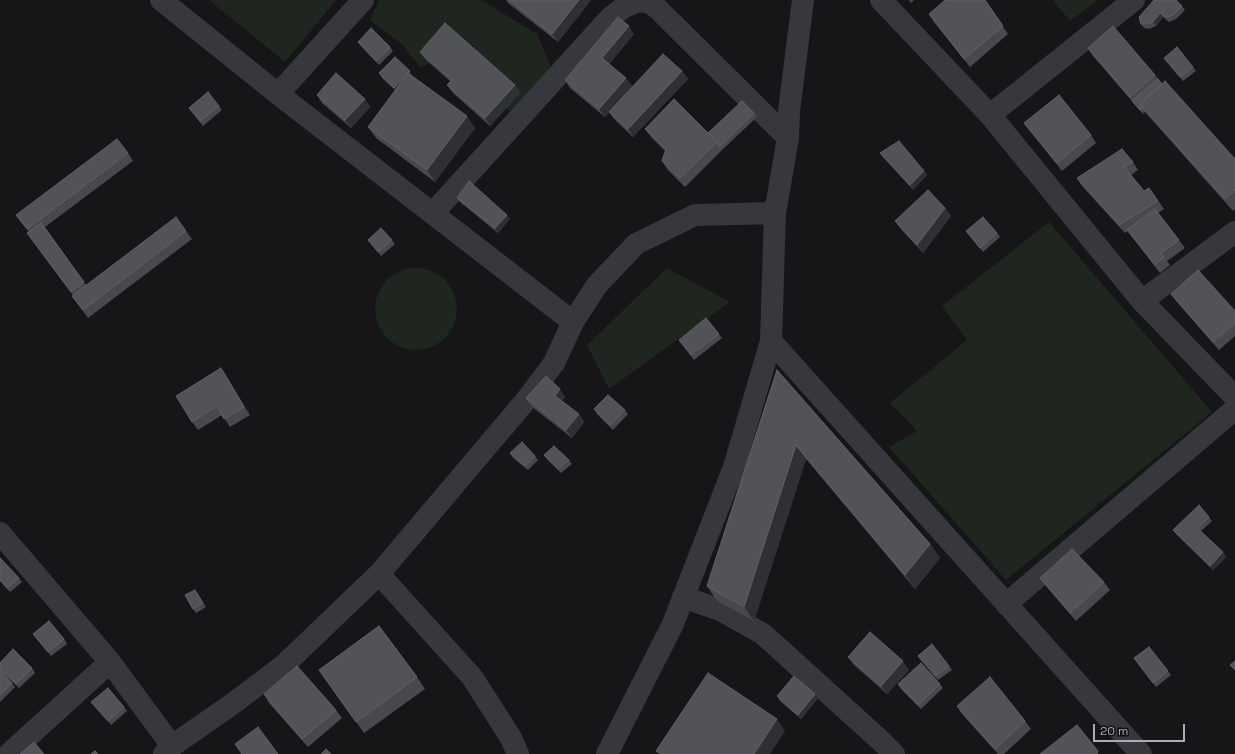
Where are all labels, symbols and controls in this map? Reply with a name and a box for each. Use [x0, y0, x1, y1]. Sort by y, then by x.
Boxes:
scale bar [1095, 716, 1187, 742]
text: 20 m [1100, 723, 1128, 739]

